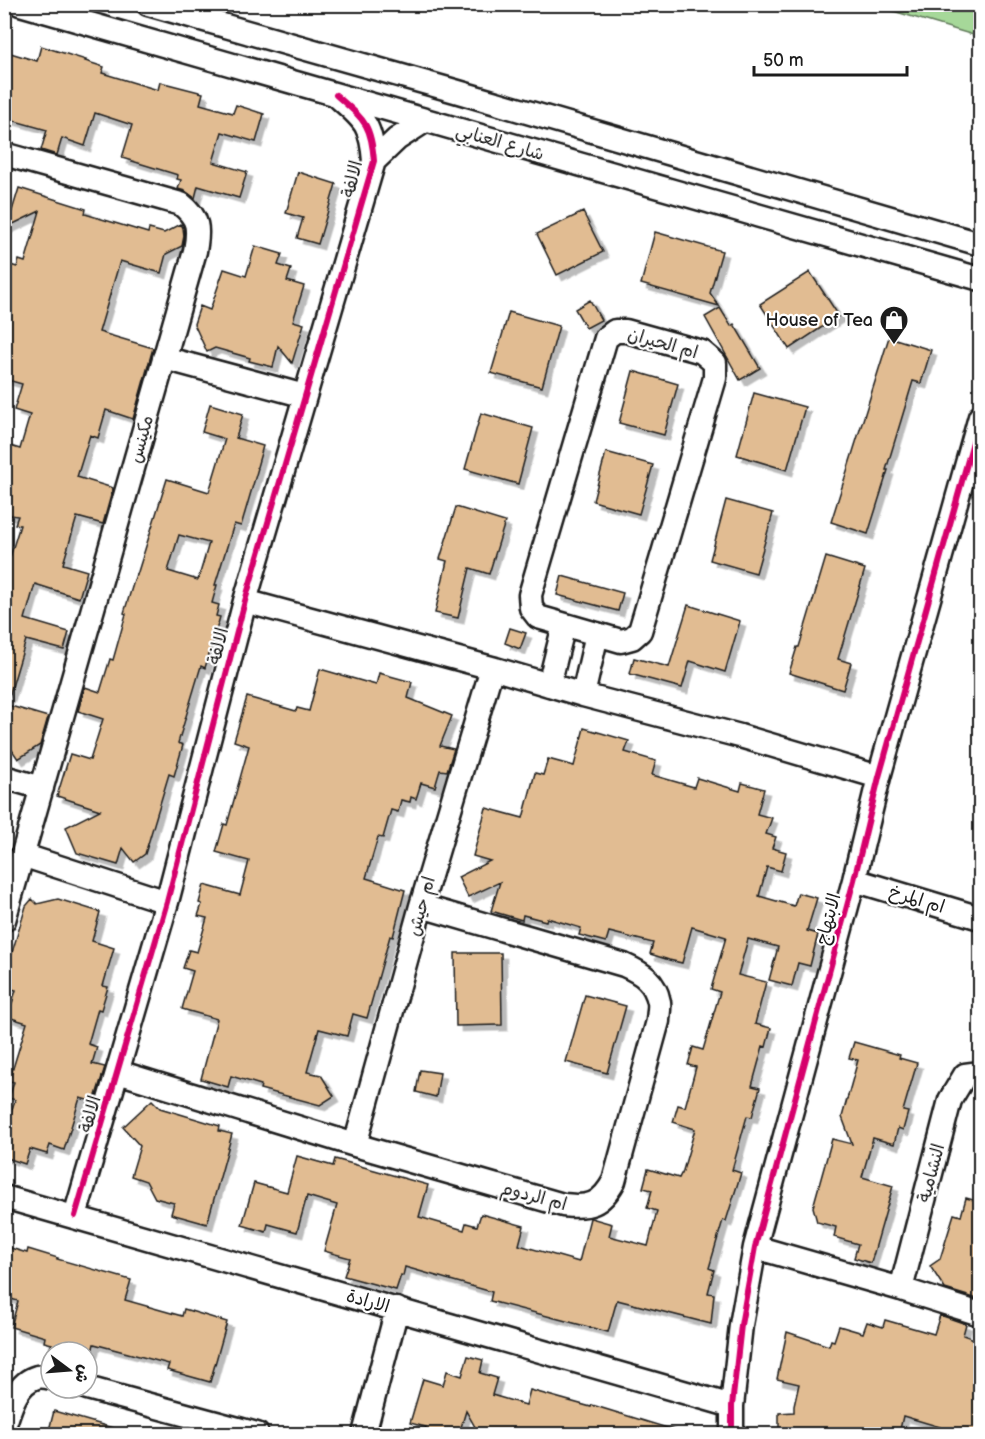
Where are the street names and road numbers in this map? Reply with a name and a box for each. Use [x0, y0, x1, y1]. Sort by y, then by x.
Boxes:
street label: شارع العنابي [452, 120, 546, 170]
street label: الالفة [338, 158, 367, 200]
street label: ام الحيران [625, 323, 700, 366]
street label: مكينس [125, 413, 158, 465]
street label: الالفة [204, 625, 233, 667]
street label: ام حيش [403, 874, 443, 939]
street label: ام المرخ [886, 881, 947, 921]
street label: الابتهاج [812, 891, 846, 947]
street label: الالفة [75, 1093, 106, 1135]
street label: النشامية [914, 1141, 949, 1205]
street label: ام الردوم [498, 1178, 569, 1218]
street label: الارادة [344, 1285, 392, 1318]

